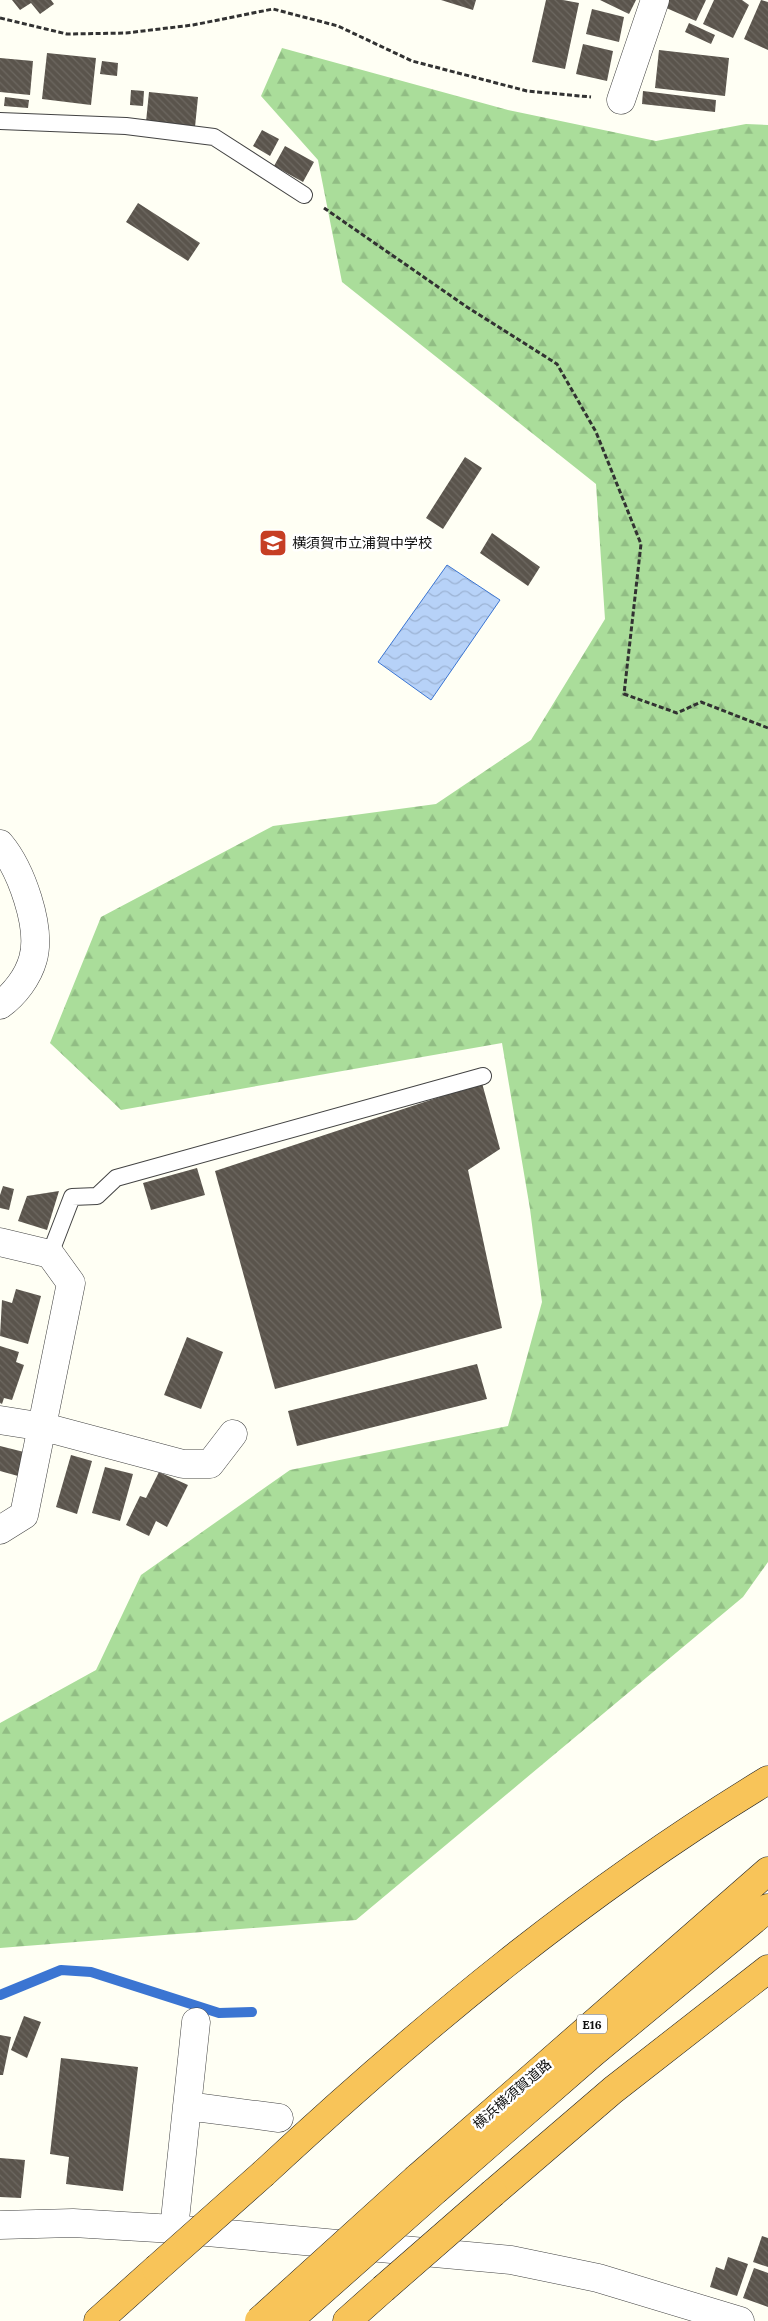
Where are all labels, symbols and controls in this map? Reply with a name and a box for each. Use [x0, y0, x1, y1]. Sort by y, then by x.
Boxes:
school or university icon: 横須賀市立浦賀中学校 [258, 528, 288, 558]
place label: 横須賀市立浦賀中学校 [292, 534, 432, 552]
road number: E16 [577, 2015, 607, 2034]
street label: 横浜横須賀道路 [469, 2055, 555, 2133]

